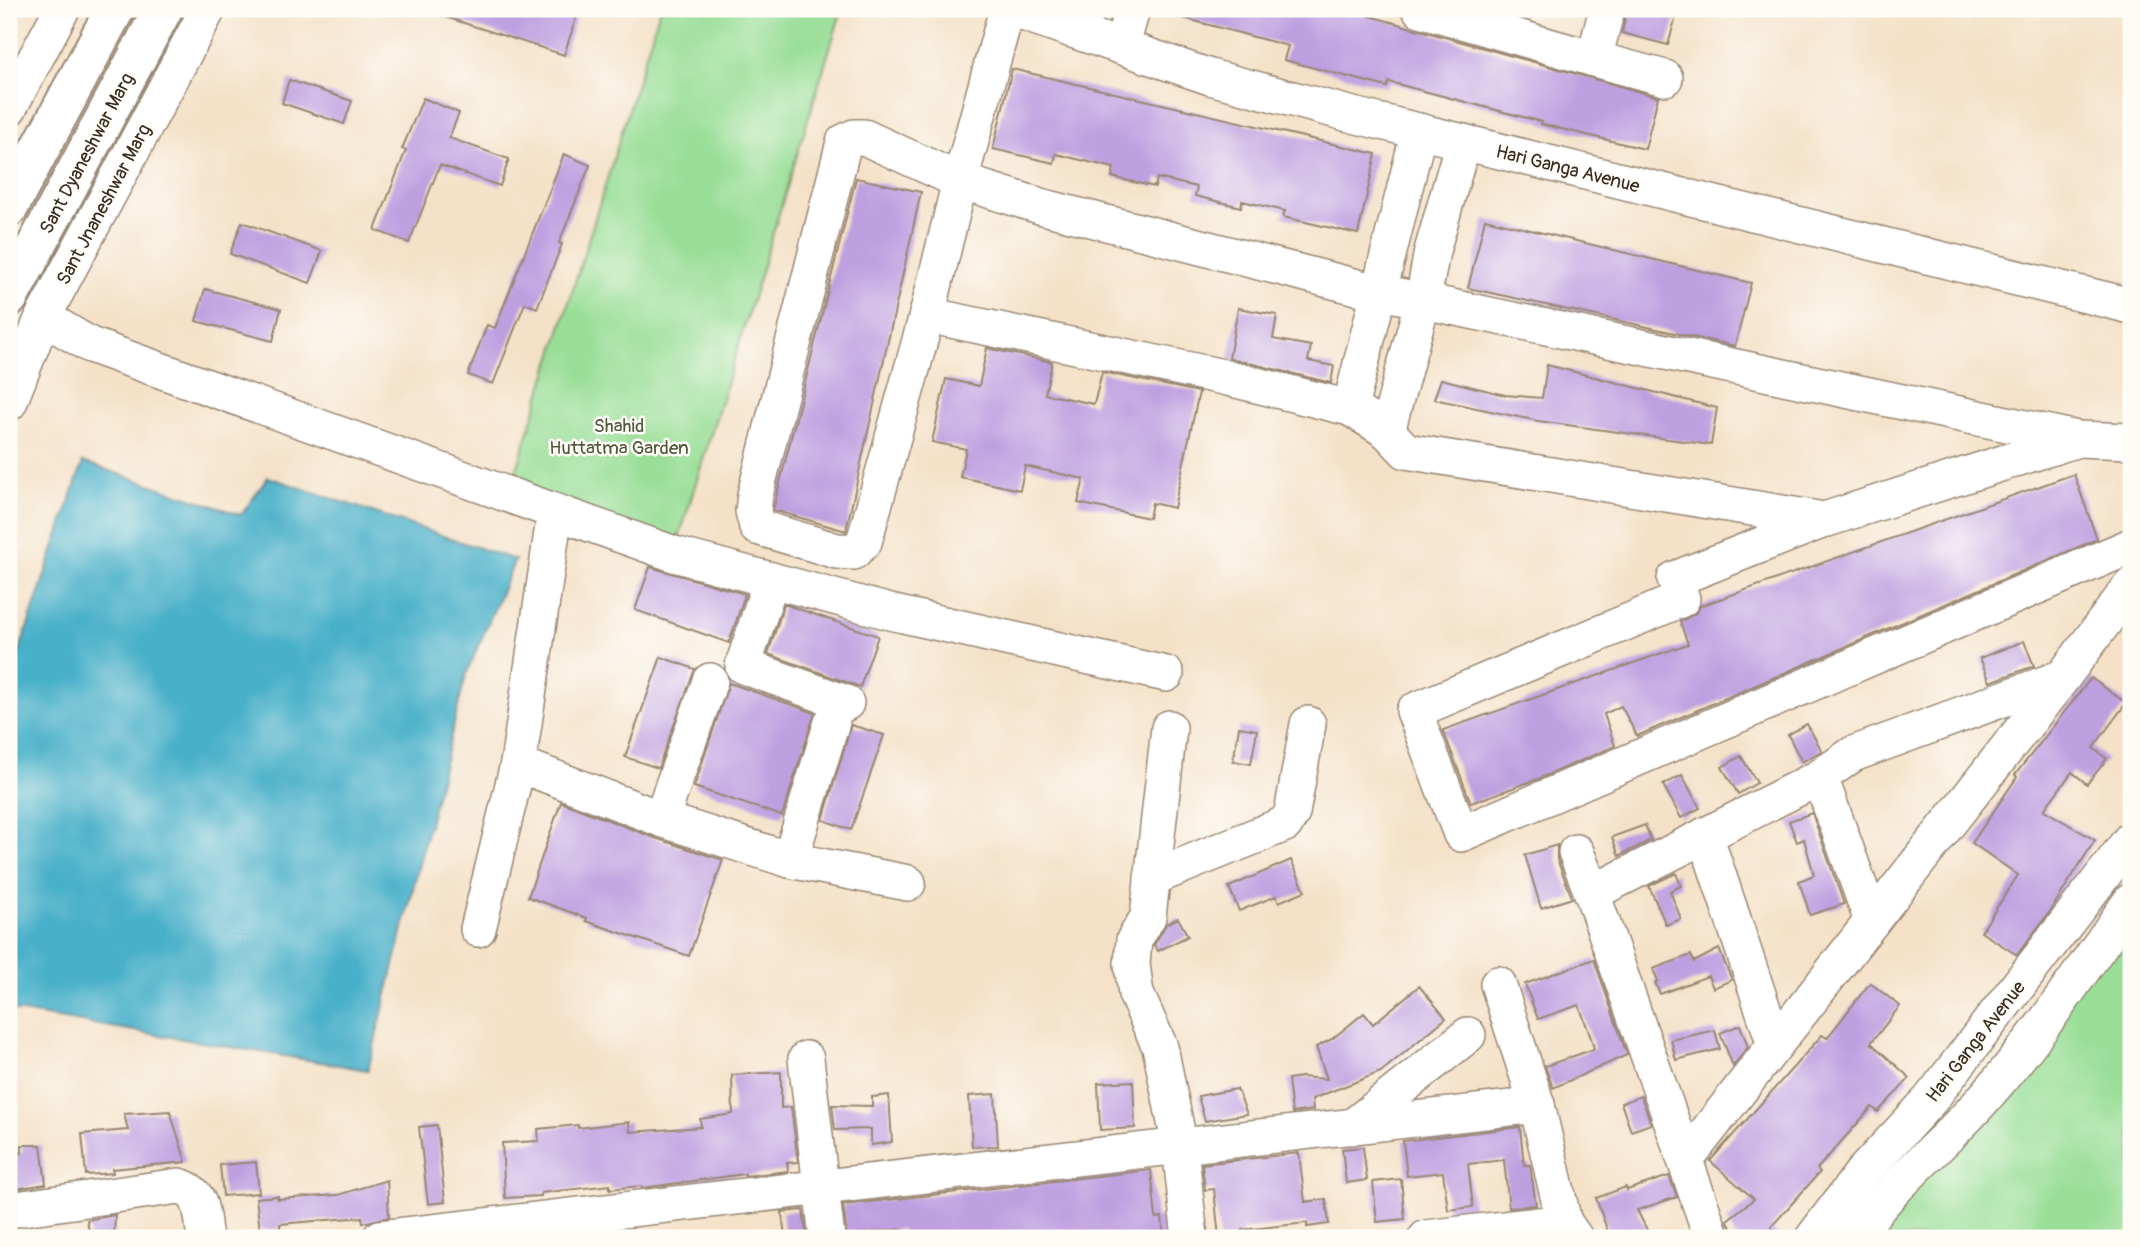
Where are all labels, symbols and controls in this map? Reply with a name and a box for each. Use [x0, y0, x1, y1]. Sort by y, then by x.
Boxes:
street label: Sant Dyaneshwar Marg [34, 69, 139, 238]
street label: Sant Jnaneshwar Marg [51, 120, 156, 289]
street label: Hari Ganga Avenue [1493, 139, 1643, 199]
park label: Shahid Huttatma Garden [549, 414, 689, 460]
street label: Hari Ganga Avenue [1921, 976, 2031, 1107]

